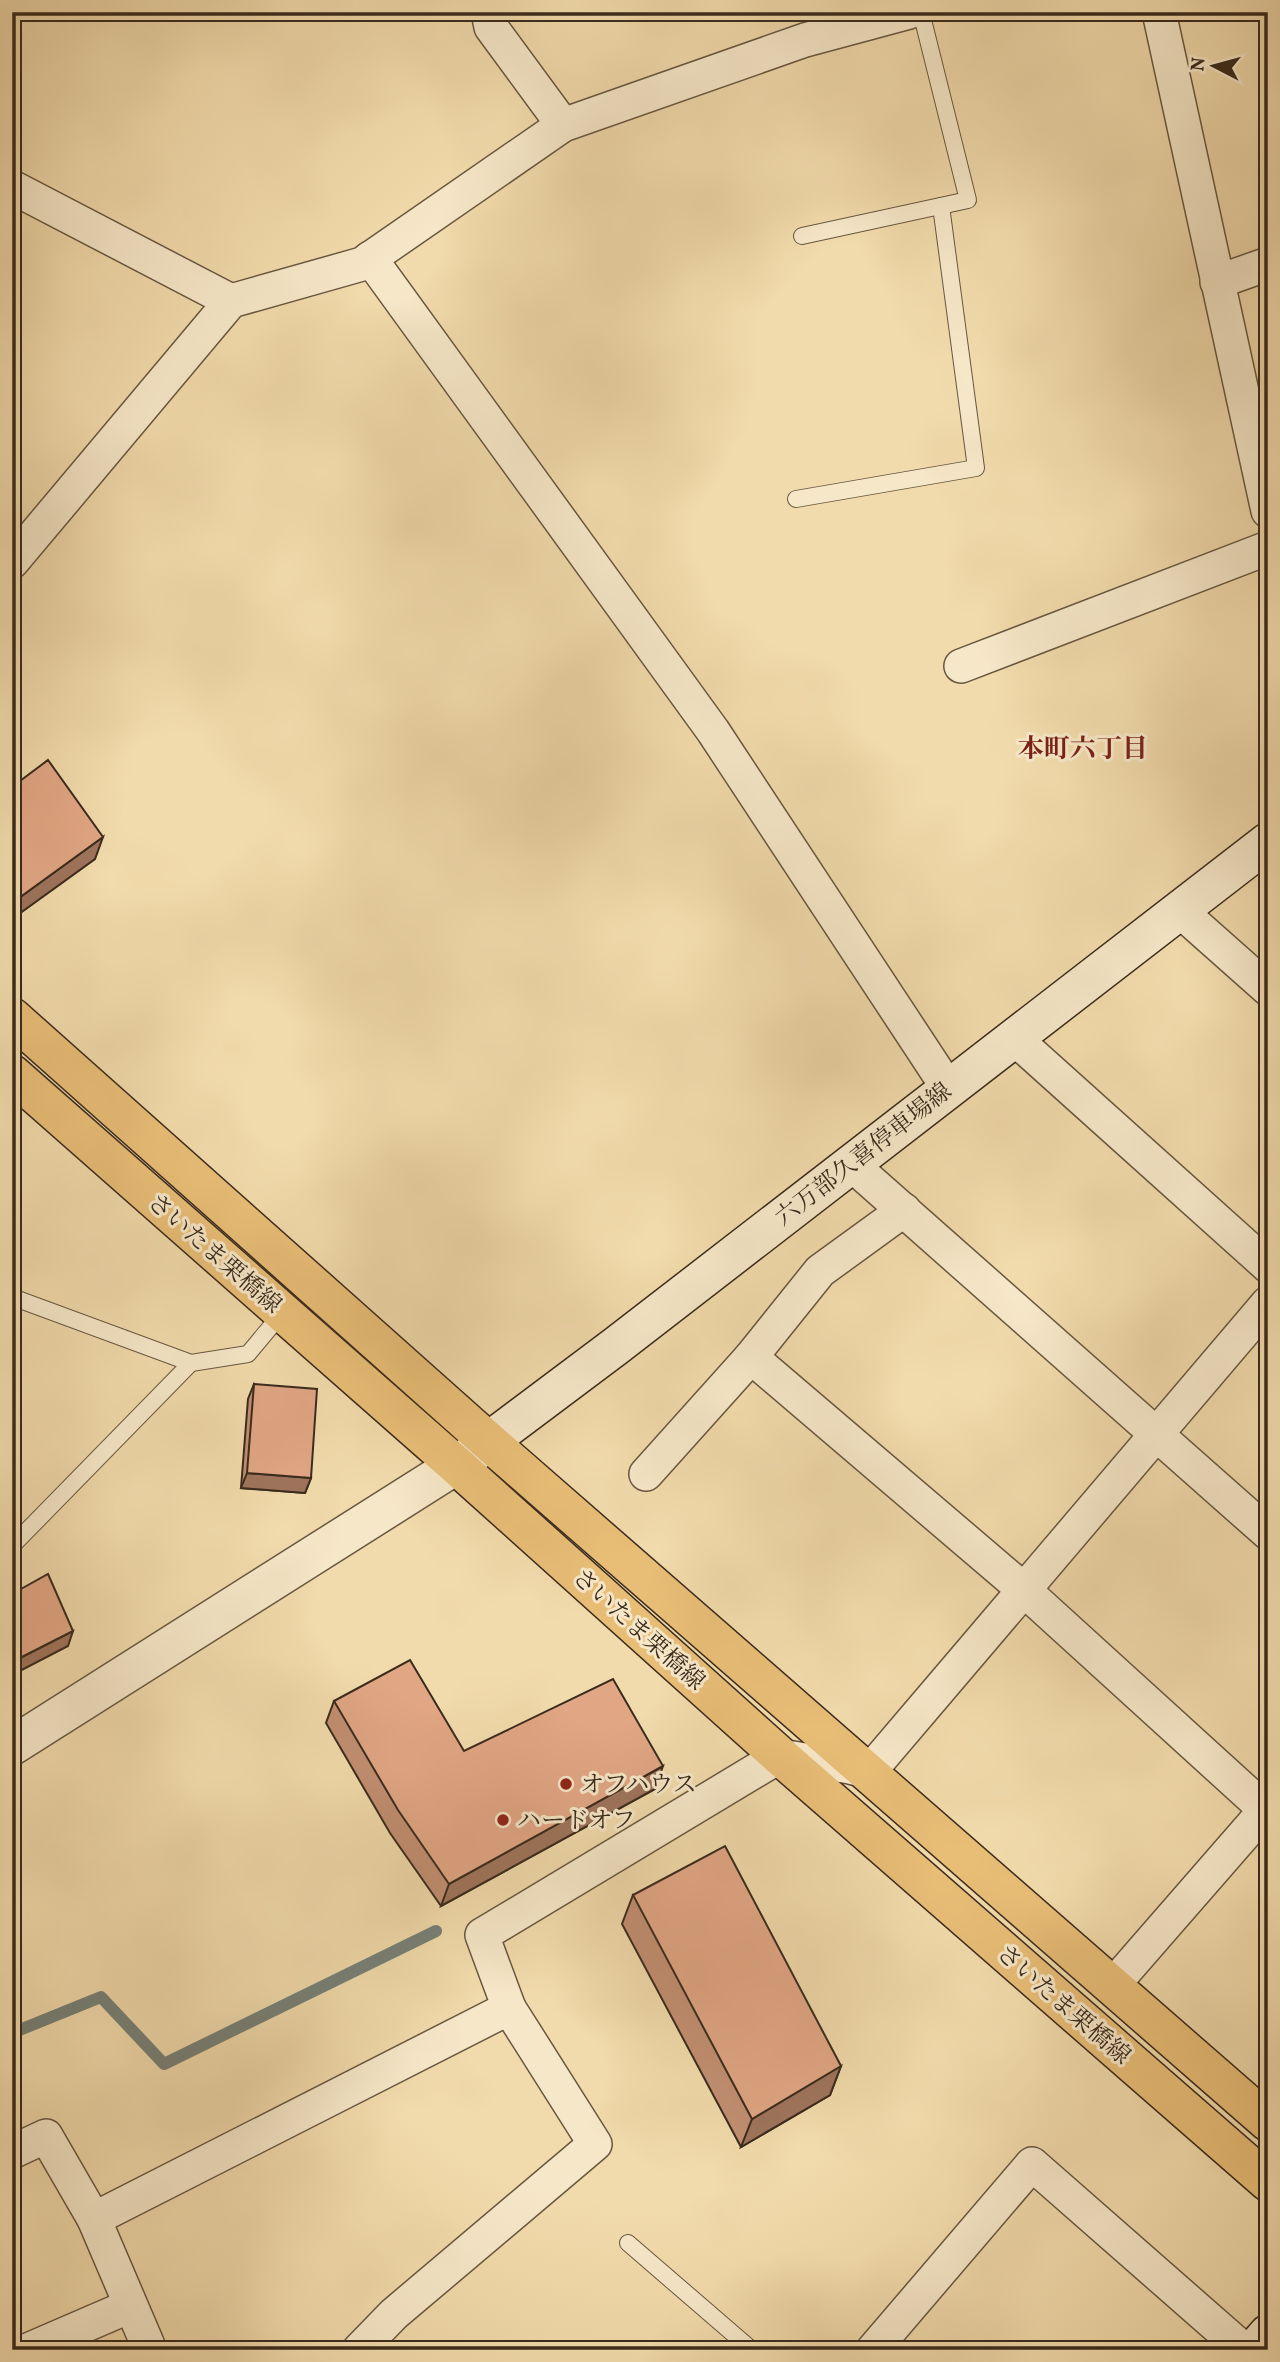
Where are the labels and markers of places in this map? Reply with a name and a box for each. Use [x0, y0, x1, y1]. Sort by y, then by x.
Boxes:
place label: オフハウス [580, 1769, 697, 1803]
marker: オフハウス [558, 1776, 574, 1792]
place label: ハードオフ [517, 1805, 636, 1839]
marker: ハードオフ [495, 1812, 511, 1828]

